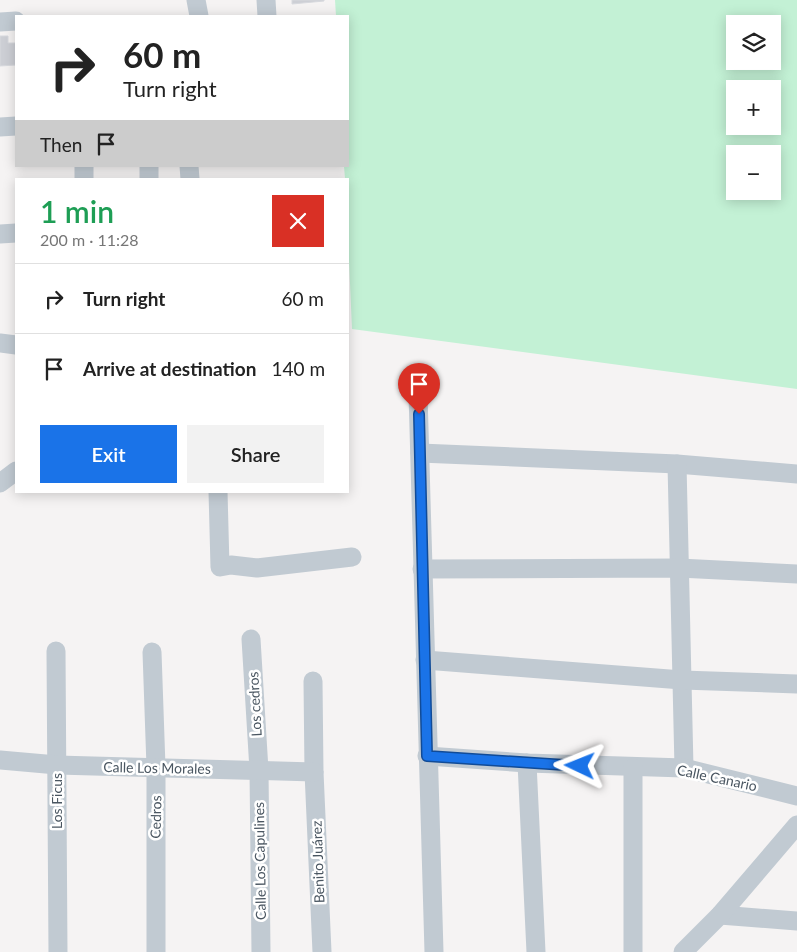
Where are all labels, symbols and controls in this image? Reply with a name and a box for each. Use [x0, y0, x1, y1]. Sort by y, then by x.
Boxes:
map controls [726, 15, 781, 200]
button: layers [726, 15, 781, 70]
text: 60 m [123, 33, 201, 75]
icon: right [40, 35, 105, 100]
text: Turn right [123, 75, 217, 102]
button: + [726, 80, 781, 135]
icon: arrive [92, 130, 120, 158]
text: Then [40, 133, 82, 156]
button: − [726, 145, 781, 200]
text: 1 min [40, 193, 114, 229]
button: close [272, 195, 324, 247]
text: 200 m · 11:28 [40, 230, 139, 249]
icon: right [40, 285, 68, 313]
text: Turn right [83, 287, 165, 310]
text: 60 m [281, 287, 324, 310]
icon: arrive [40, 355, 68, 383]
text: Arrive at destination [83, 357, 256, 380]
text: 140 m [271, 357, 325, 380]
pin [398, 363, 440, 414]
icon: arrive [405, 370, 433, 398]
button: Exit [40, 425, 177, 483]
button: Share [187, 425, 324, 483]
street label: Los cedros [244, 671, 265, 737]
position arrow [553, 739, 605, 791]
street label: Calle Los Morales [103, 758, 211, 777]
street label: Calle Canario [676, 761, 759, 794]
street label: Los Ficus [48, 773, 65, 829]
street label: Cedros [147, 795, 164, 839]
street label: Calle Los Capulines [250, 802, 269, 920]
street label: Benito Juárez [308, 820, 327, 904]

